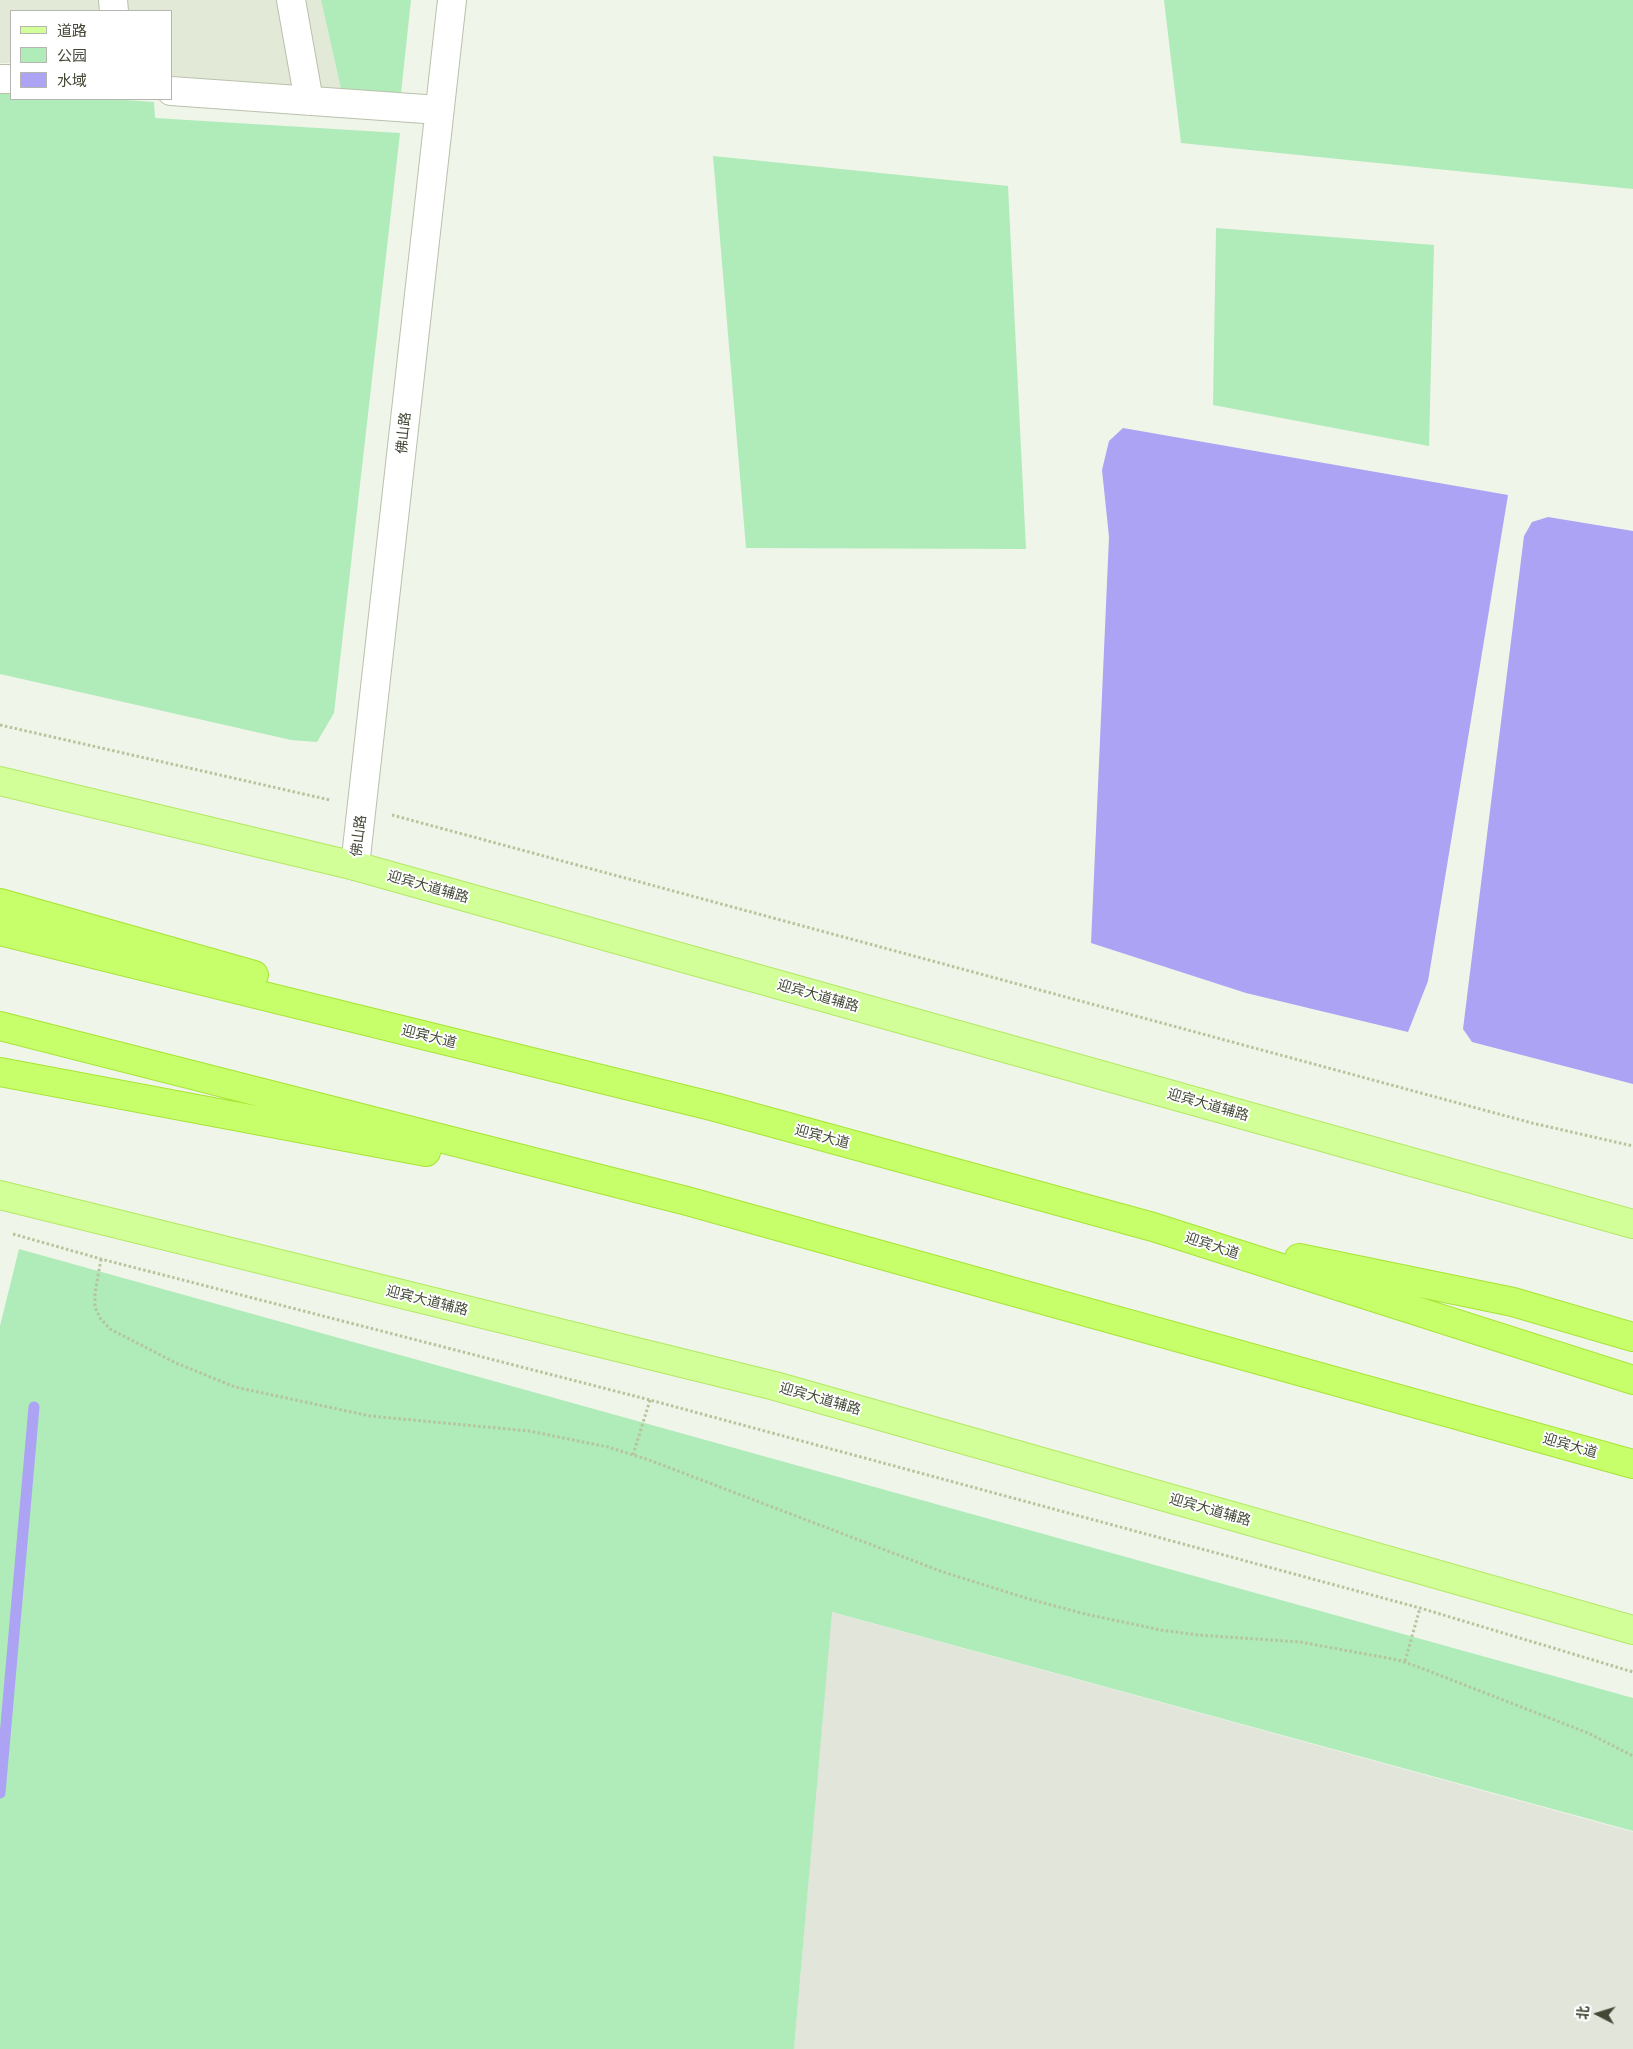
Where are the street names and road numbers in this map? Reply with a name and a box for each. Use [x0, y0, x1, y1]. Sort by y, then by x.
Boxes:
street label: 佛山路 [393, 411, 415, 455]
street label: 佛山路 [348, 814, 370, 858]
street label: 迎宾大道辅路 [385, 867, 471, 907]
street label: 迎宾大道辅路 [775, 976, 861, 1016]
street label: 迎宾大道 [400, 1022, 458, 1052]
street label: 迎宾大道辅路 [1165, 1085, 1251, 1125]
street label: 迎宾大道 [793, 1122, 851, 1152]
street label: 迎宾大道 [1183, 1229, 1241, 1263]
street label: 迎宾大道辅路 [384, 1283, 470, 1319]
street label: 迎宾大道辅路 [777, 1379, 863, 1419]
street label: 迎宾大道 [1541, 1430, 1599, 1462]
street label: 迎宾大道辅路 [1167, 1490, 1253, 1530]

